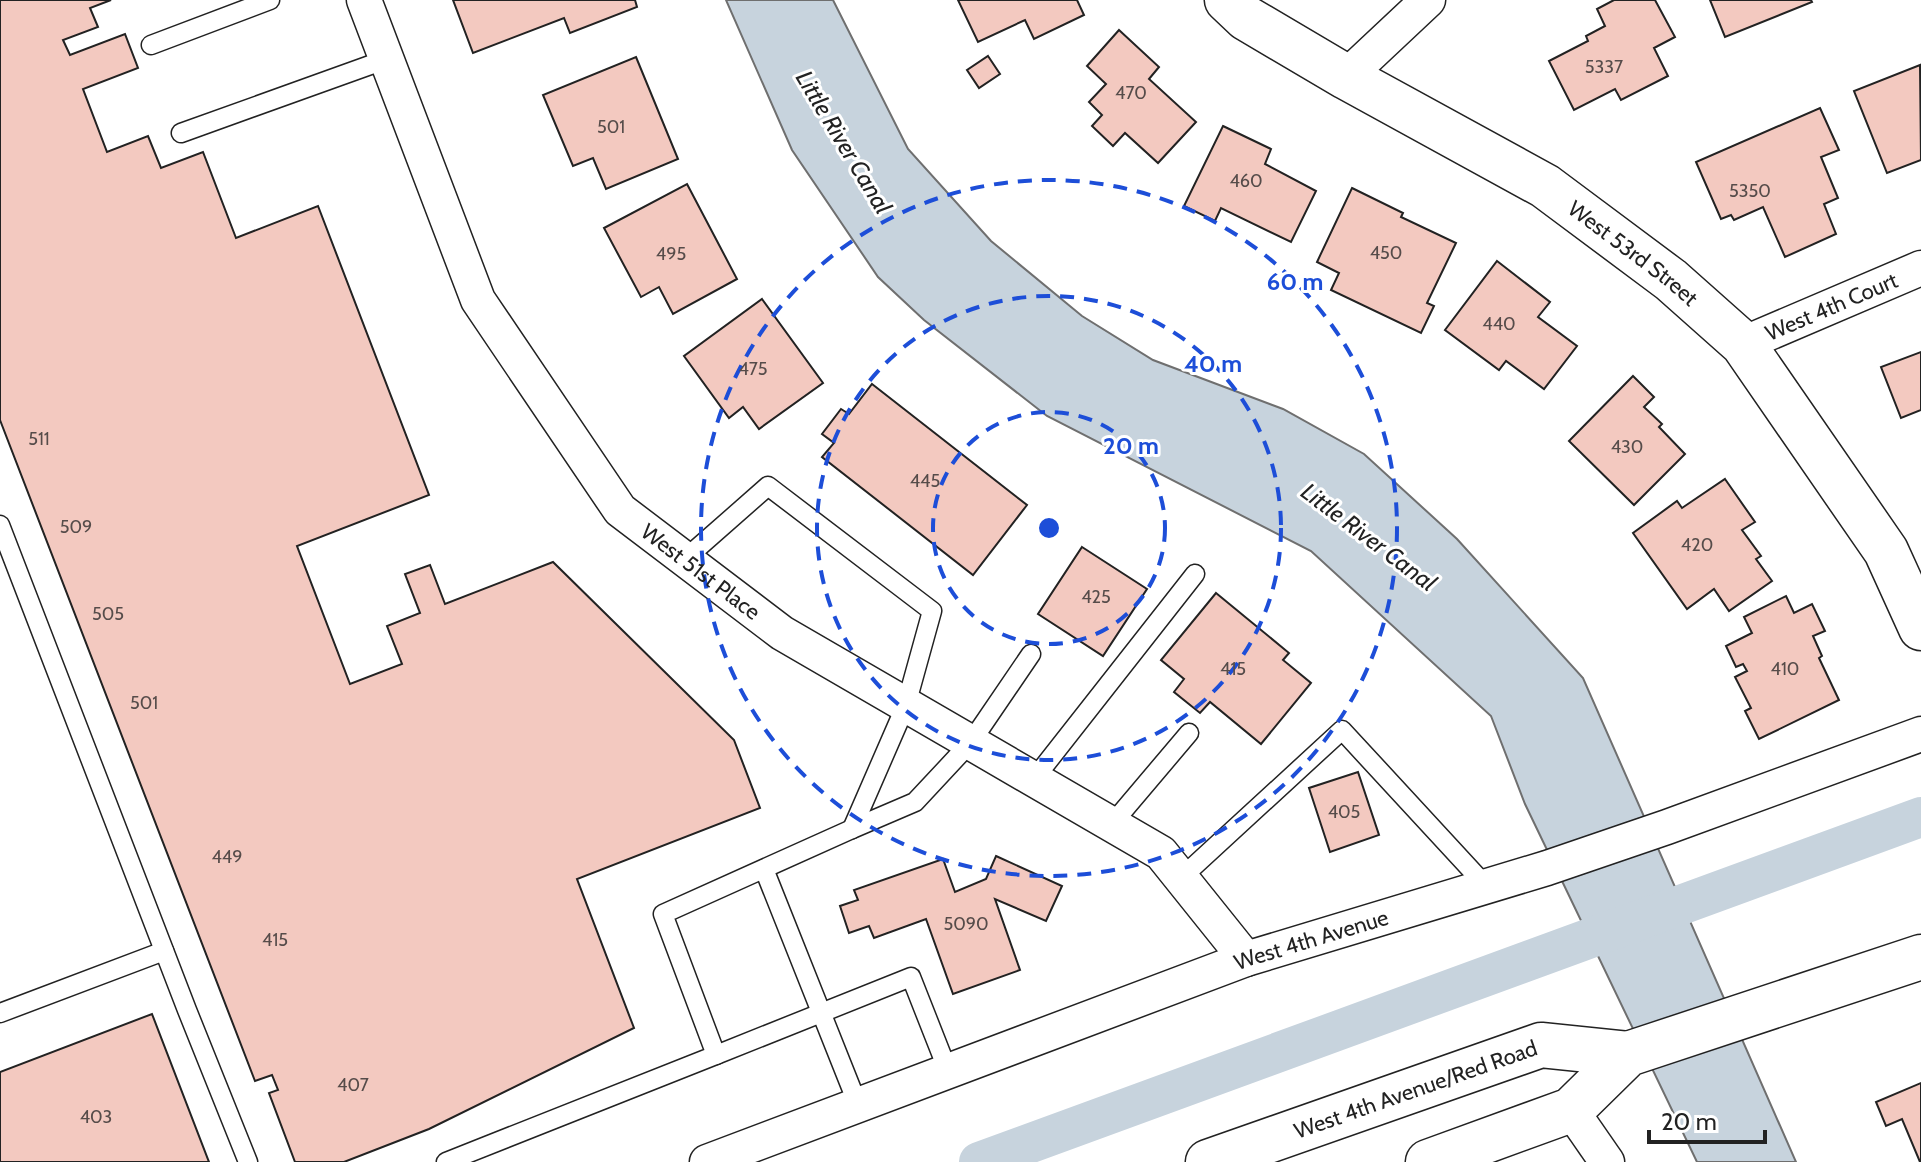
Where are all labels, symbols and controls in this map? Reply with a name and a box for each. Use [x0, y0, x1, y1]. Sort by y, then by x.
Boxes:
house number: 5337 [1585, 56, 1623, 78]
water label: Little River Canal [790, 65, 898, 219]
house number: 470 [1115, 82, 1147, 104]
house number: 501 [597, 116, 625, 138]
house number: 460 [1229, 170, 1263, 192]
house number: 5350 [1729, 180, 1771, 202]
street label: West 53rd Street [1563, 195, 1704, 312]
house number: 450 [1370, 242, 1402, 264]
house number: 495 [656, 243, 686, 265]
street label: West 4th Court [1761, 266, 1902, 346]
text: 60 m [1267, 267, 1323, 296]
house number: 440 [1482, 313, 1516, 335]
text: 40 m [1184, 349, 1242, 378]
house number: 475 [738, 358, 768, 380]
house number: 511 [28, 428, 50, 450]
text: 20 m [1103, 431, 1159, 460]
house number: 430 [1611, 436, 1643, 458]
house number: 445 [910, 470, 940, 492]
water label: Little River Canal [1296, 477, 1443, 597]
centre of rings [1035, 514, 1063, 542]
house number: 509 [60, 516, 92, 538]
street label: West 51st Place [636, 518, 766, 625]
house number: 420 [1681, 534, 1713, 556]
house number: 425 [1081, 586, 1111, 608]
house number: 505 [92, 603, 124, 625]
house number: 415 [1220, 658, 1246, 680]
house number: 410 [1771, 658, 1799, 680]
house number: 501 [130, 692, 158, 714]
house number: 405 [1328, 801, 1360, 823]
house number: 449 [211, 846, 243, 868]
street label: West 4th Avenue [1230, 903, 1391, 976]
house number: 5090 [943, 913, 989, 935]
house number: 415 [262, 929, 288, 951]
street label: West 4th Avenue/Red Road [1290, 1034, 1541, 1144]
house number: 407 [337, 1074, 369, 1096]
scale bar [1649, 1094, 1765, 1144]
house number: 403 [80, 1106, 112, 1128]
text: 20 m [1661, 1107, 1717, 1136]

